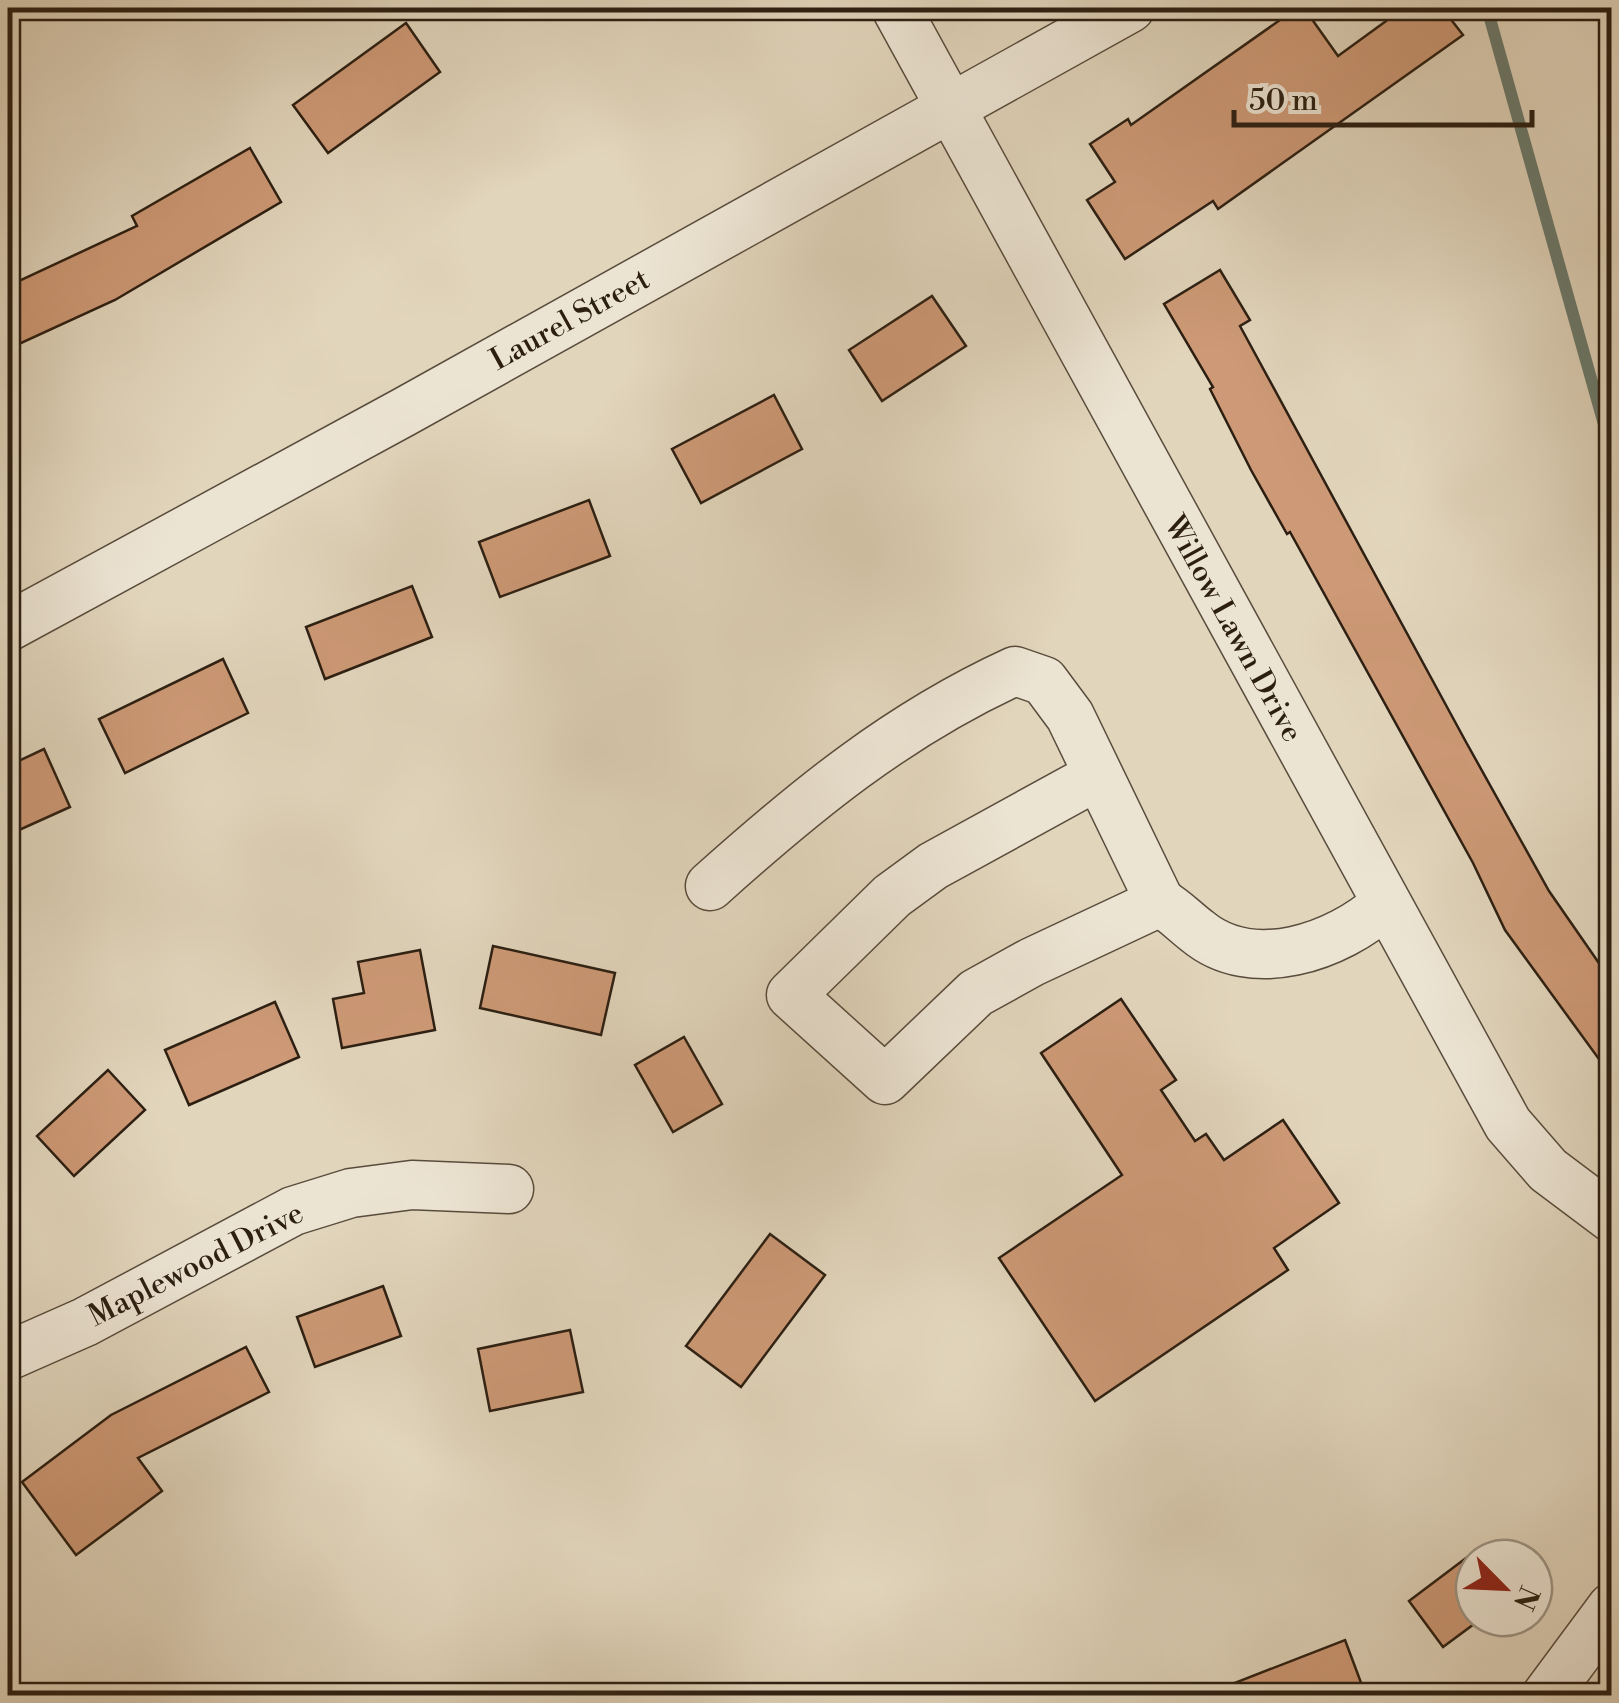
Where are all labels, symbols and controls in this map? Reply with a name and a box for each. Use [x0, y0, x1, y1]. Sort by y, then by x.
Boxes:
scale bar [1234, 65, 1532, 127]
text: 50 m [1249, 82, 1318, 120]
street label: Laurel Street [484, 260, 657, 379]
street label: Willow Lawn Drive [1155, 508, 1311, 749]
street label: Maplewood Drive [82, 1194, 310, 1336]
north arrow [1454, 1538, 1554, 1638]
text: N [1505, 1580, 1546, 1615]

